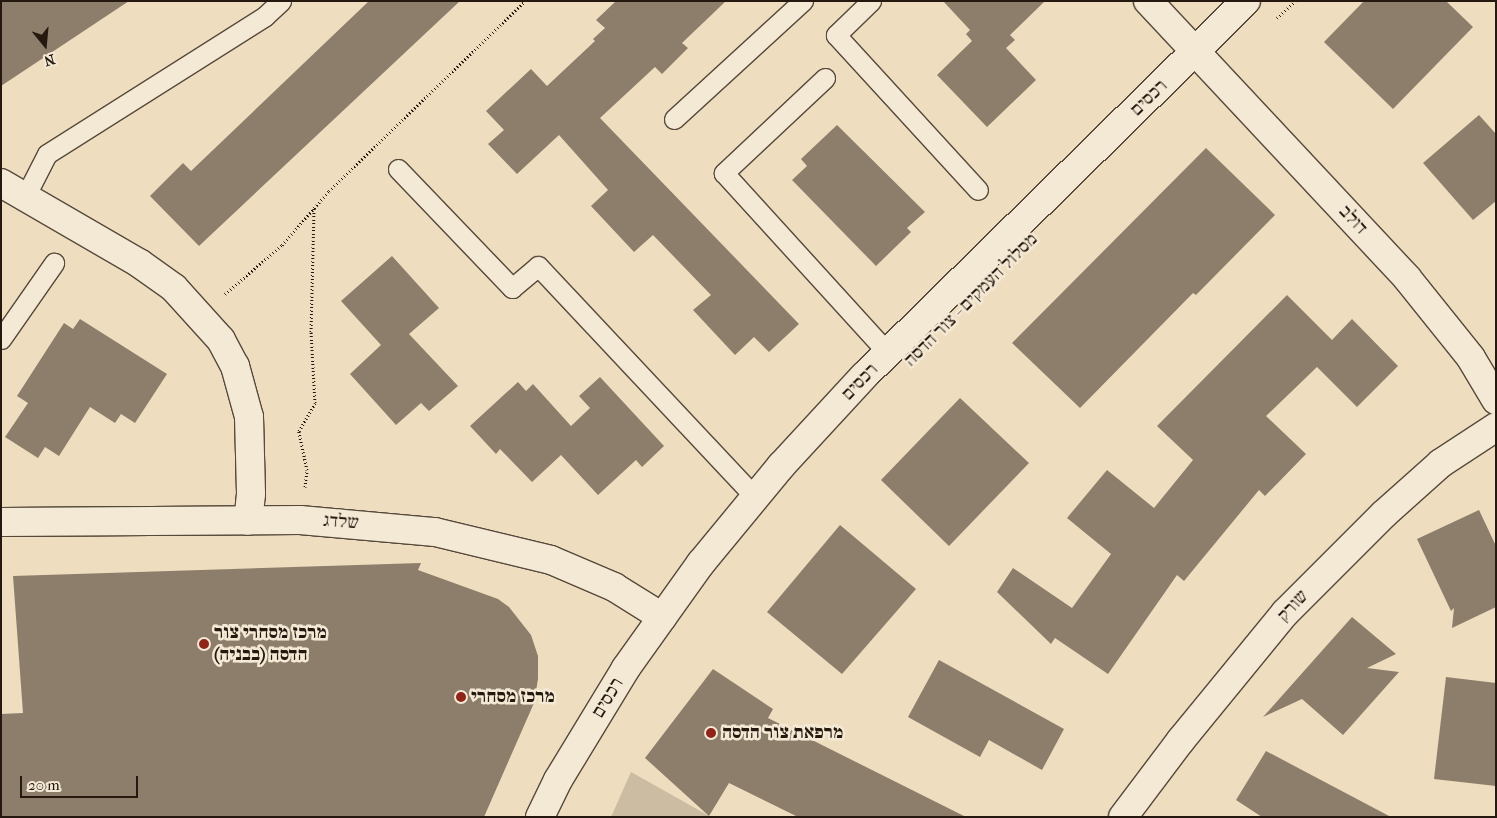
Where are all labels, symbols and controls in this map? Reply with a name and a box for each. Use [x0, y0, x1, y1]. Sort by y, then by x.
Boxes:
north arrow [20, 20, 70, 70]
text: N [42, 50, 57, 70]
street label: רכסים [1126, 75, 1172, 121]
street label: דולב [1334, 200, 1372, 240]
street label: מסלול העמקים - צור הדסה [899, 228, 1043, 372]
street label: רכסים [837, 359, 883, 405]
street label: שלדג [322, 509, 360, 535]
street label: שורק [1273, 585, 1313, 627]
place label: מרכז מסחרי צור הדסה (בבניה) [214, 622, 327, 666]
marker: מרכז מסחרי צור הדסה (בבניה) [198, 638, 210, 650]
street label: רכסים [587, 674, 629, 722]
place label: מרכז מסחרי [471, 686, 555, 708]
marker: מרכז מסחרי [455, 691, 467, 703]
place label: מרפאת צור הדסה [722, 722, 843, 744]
marker: מרפאת צור הדסה [704, 726, 718, 740]
scale bar [22, 766, 140, 798]
text: 20 m [28, 776, 60, 794]

